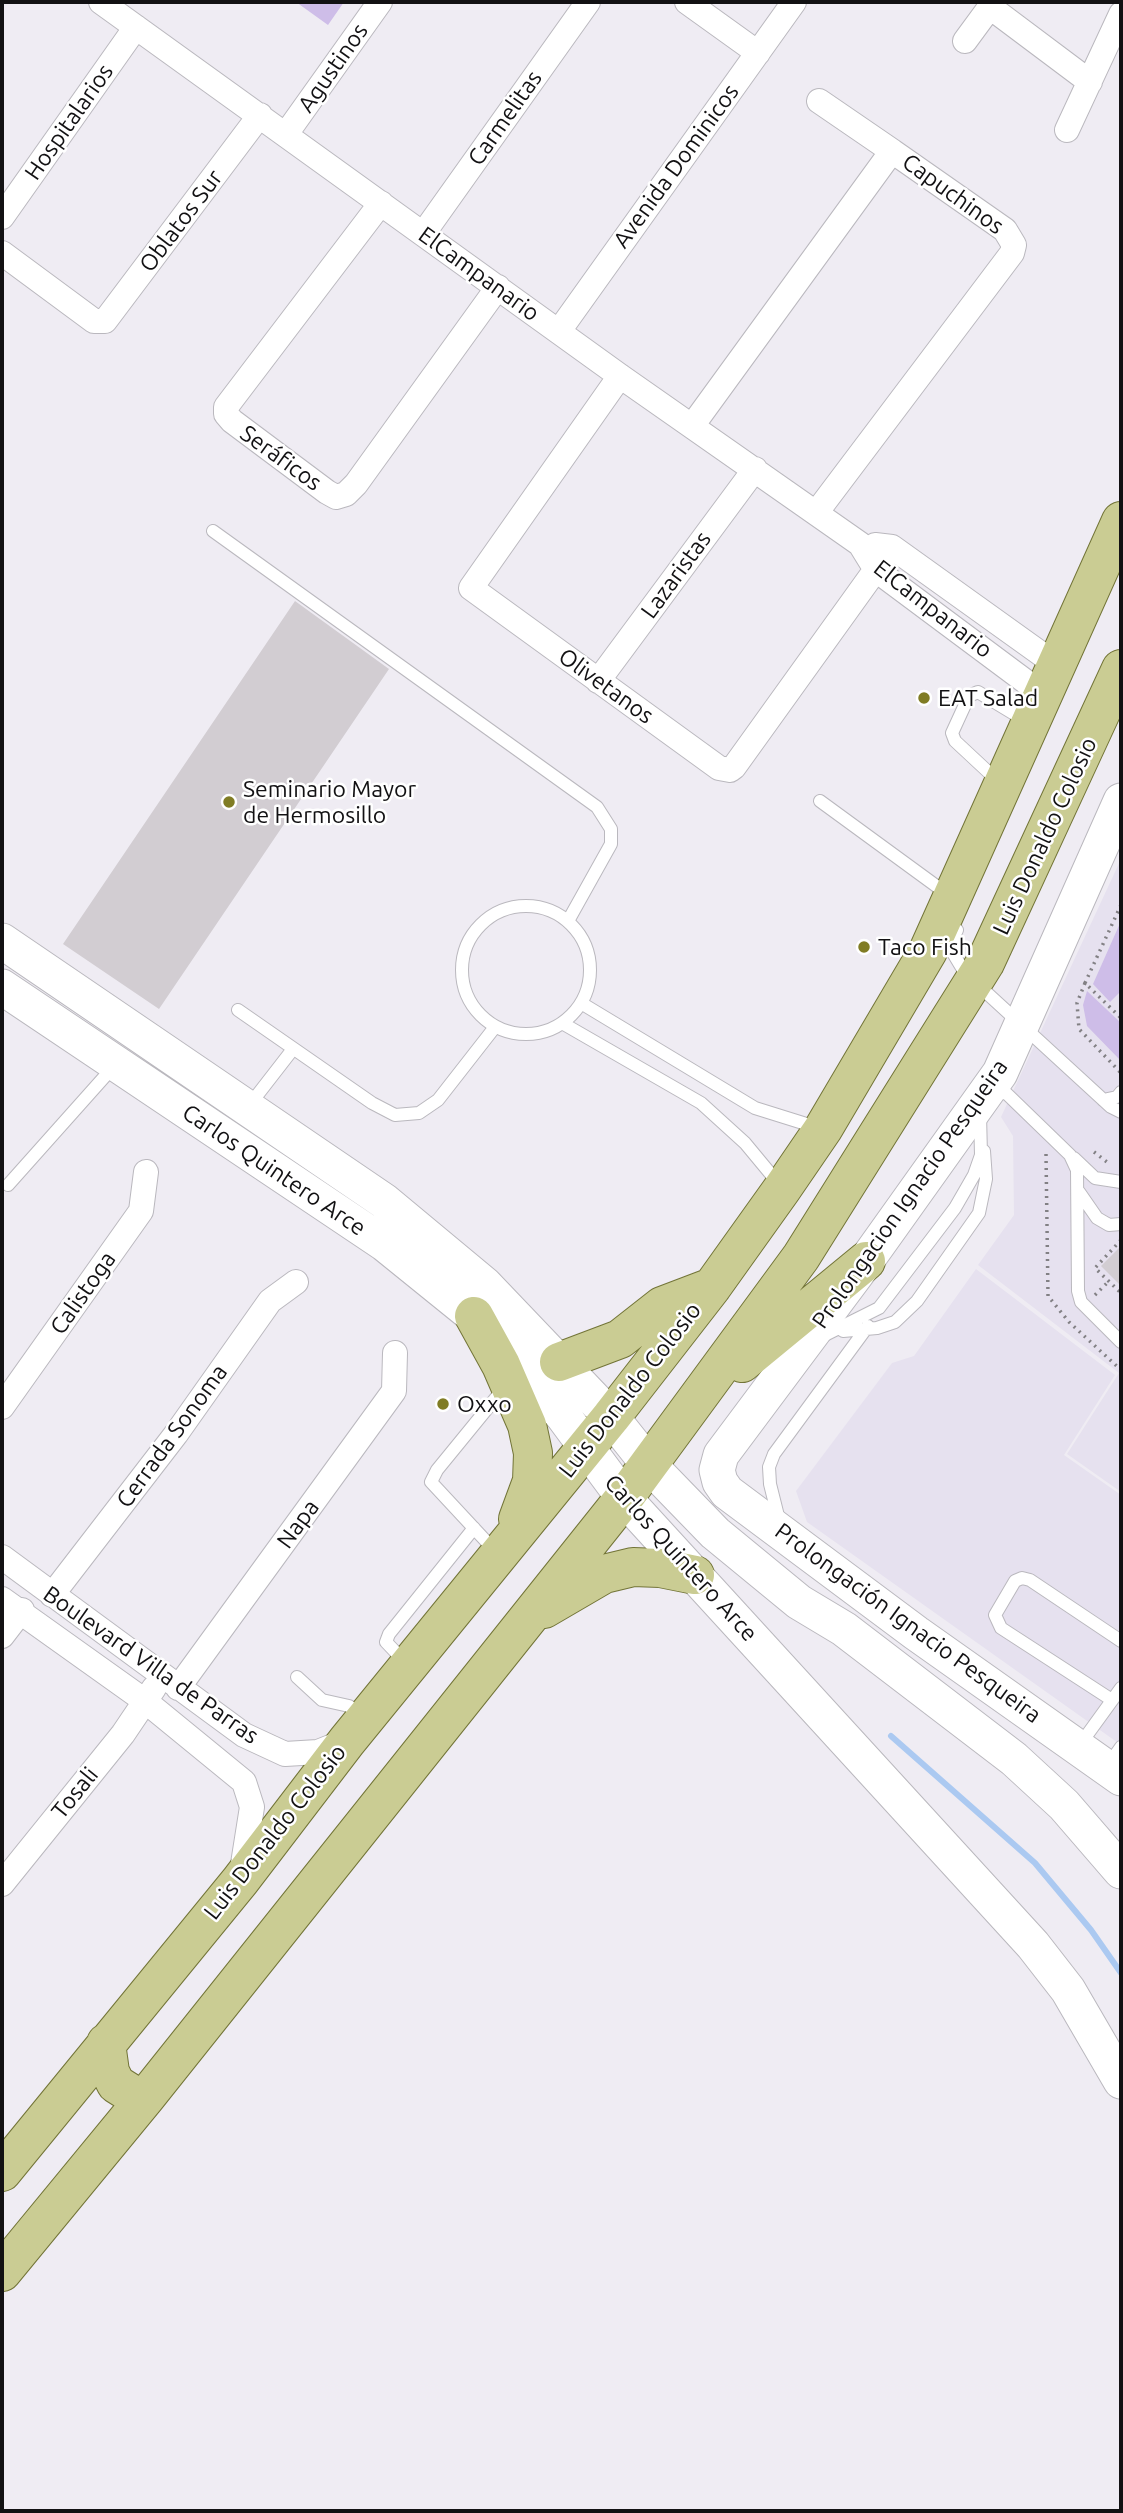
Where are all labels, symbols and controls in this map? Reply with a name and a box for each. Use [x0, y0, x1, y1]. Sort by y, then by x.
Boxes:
street label: Agustinos [292, 18, 374, 118]
street label: Hospitalarios [19, 59, 119, 185]
street label: Carmelitas [462, 65, 548, 171]
street label: Avenida Dominicos [607, 79, 745, 253]
street label: Capuchinos [897, 148, 1009, 240]
street label: Oblatos Sur [134, 164, 228, 278]
street label: ElCampanario [413, 221, 545, 327]
street label: Seráficos [235, 419, 327, 497]
street label: Lazaristas [635, 526, 717, 624]
street label: ElCampanario [868, 554, 998, 664]
street label: Olivetanos [553, 642, 659, 730]
place label: EAT Salad [938, 684, 1038, 712]
marker: EAT Salad [916, 690, 932, 706]
street label: Luis Donaldo Colosio [987, 733, 1103, 939]
place label: Seminario Mayor de Hermosillo [243, 775, 416, 829]
marker: Seminario Mayor de Hermosillo [221, 794, 237, 810]
place label: Taco Fish [878, 933, 972, 961]
marker: Taco Fish [856, 939, 872, 955]
street label: Prolongacion Ignacio Pesqueira [806, 1054, 1014, 1334]
street label: Carlos Quintero Arce [177, 1098, 371, 1242]
street label: Calistoga [44, 1246, 122, 1340]
street label: Luis Donaldo Colosio [553, 1297, 707, 1483]
street label: Cerrada Sonoma [111, 1359, 233, 1513]
place label: Oxxo [457, 1390, 512, 1418]
marker: Oxxo [435, 1396, 451, 1412]
street label: Carlos Quintero Arce [599, 1469, 763, 1647]
street label: Napa [271, 1494, 325, 1554]
street label: Prolongación Ignacio Pesqueira [770, 1517, 1046, 1729]
street label: Boulevard Villa de Parras [38, 1580, 264, 1750]
street label: Luis Donaldo Colosio [198, 1739, 352, 1925]
street label: Tosali [46, 1762, 104, 1824]

